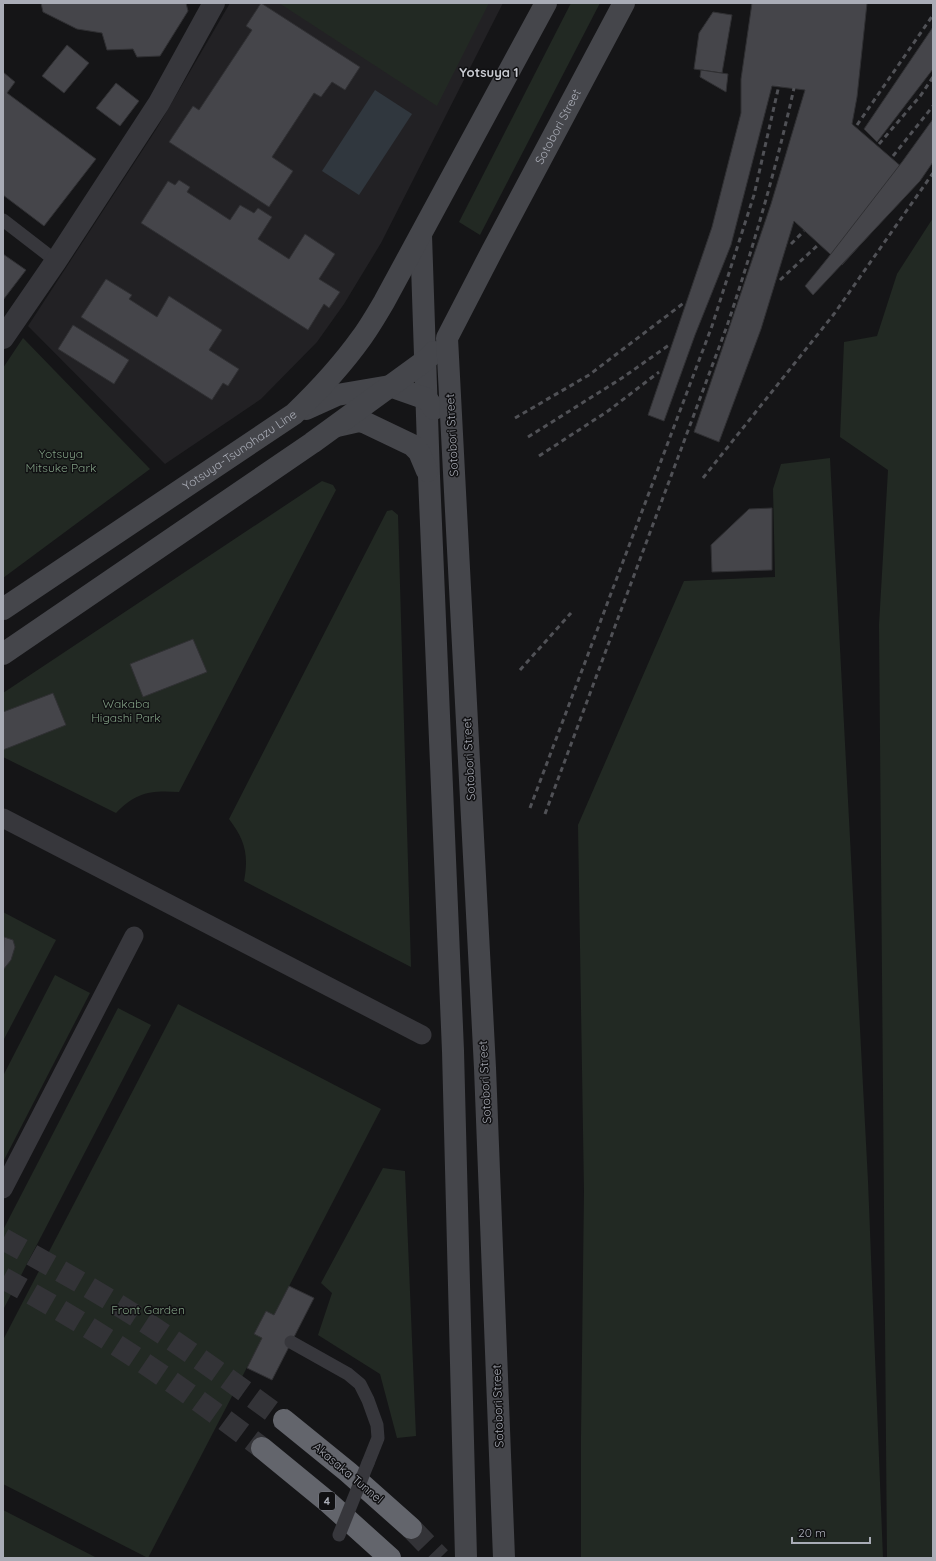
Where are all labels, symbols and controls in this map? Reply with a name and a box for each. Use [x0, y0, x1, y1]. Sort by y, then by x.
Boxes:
district label: Yotsuya 1 [459, 64, 519, 80]
street label: Sotobori Street [532, 86, 584, 167]
street label: Sotobori Street [442, 393, 461, 477]
street label: Yotsuya-Tsunohazu Line [180, 406, 300, 494]
park label: Yotsuya Mitsuke Park [26, 446, 96, 475]
park label: Wakaba Higashi Park [91, 696, 161, 725]
street label: Sotobori Street [459, 717, 478, 801]
street label: Sotobori Street [475, 1040, 494, 1124]
park label: Front Garden [111, 1302, 185, 1317]
street label: Sotobori Street [489, 1364, 506, 1448]
street label: Akasaka Tunnel [310, 1439, 387, 1506]
road number: 4 [319, 1492, 335, 1510]
scale bar [792, 1519, 870, 1545]
text: 20 m [798, 1525, 826, 1540]

